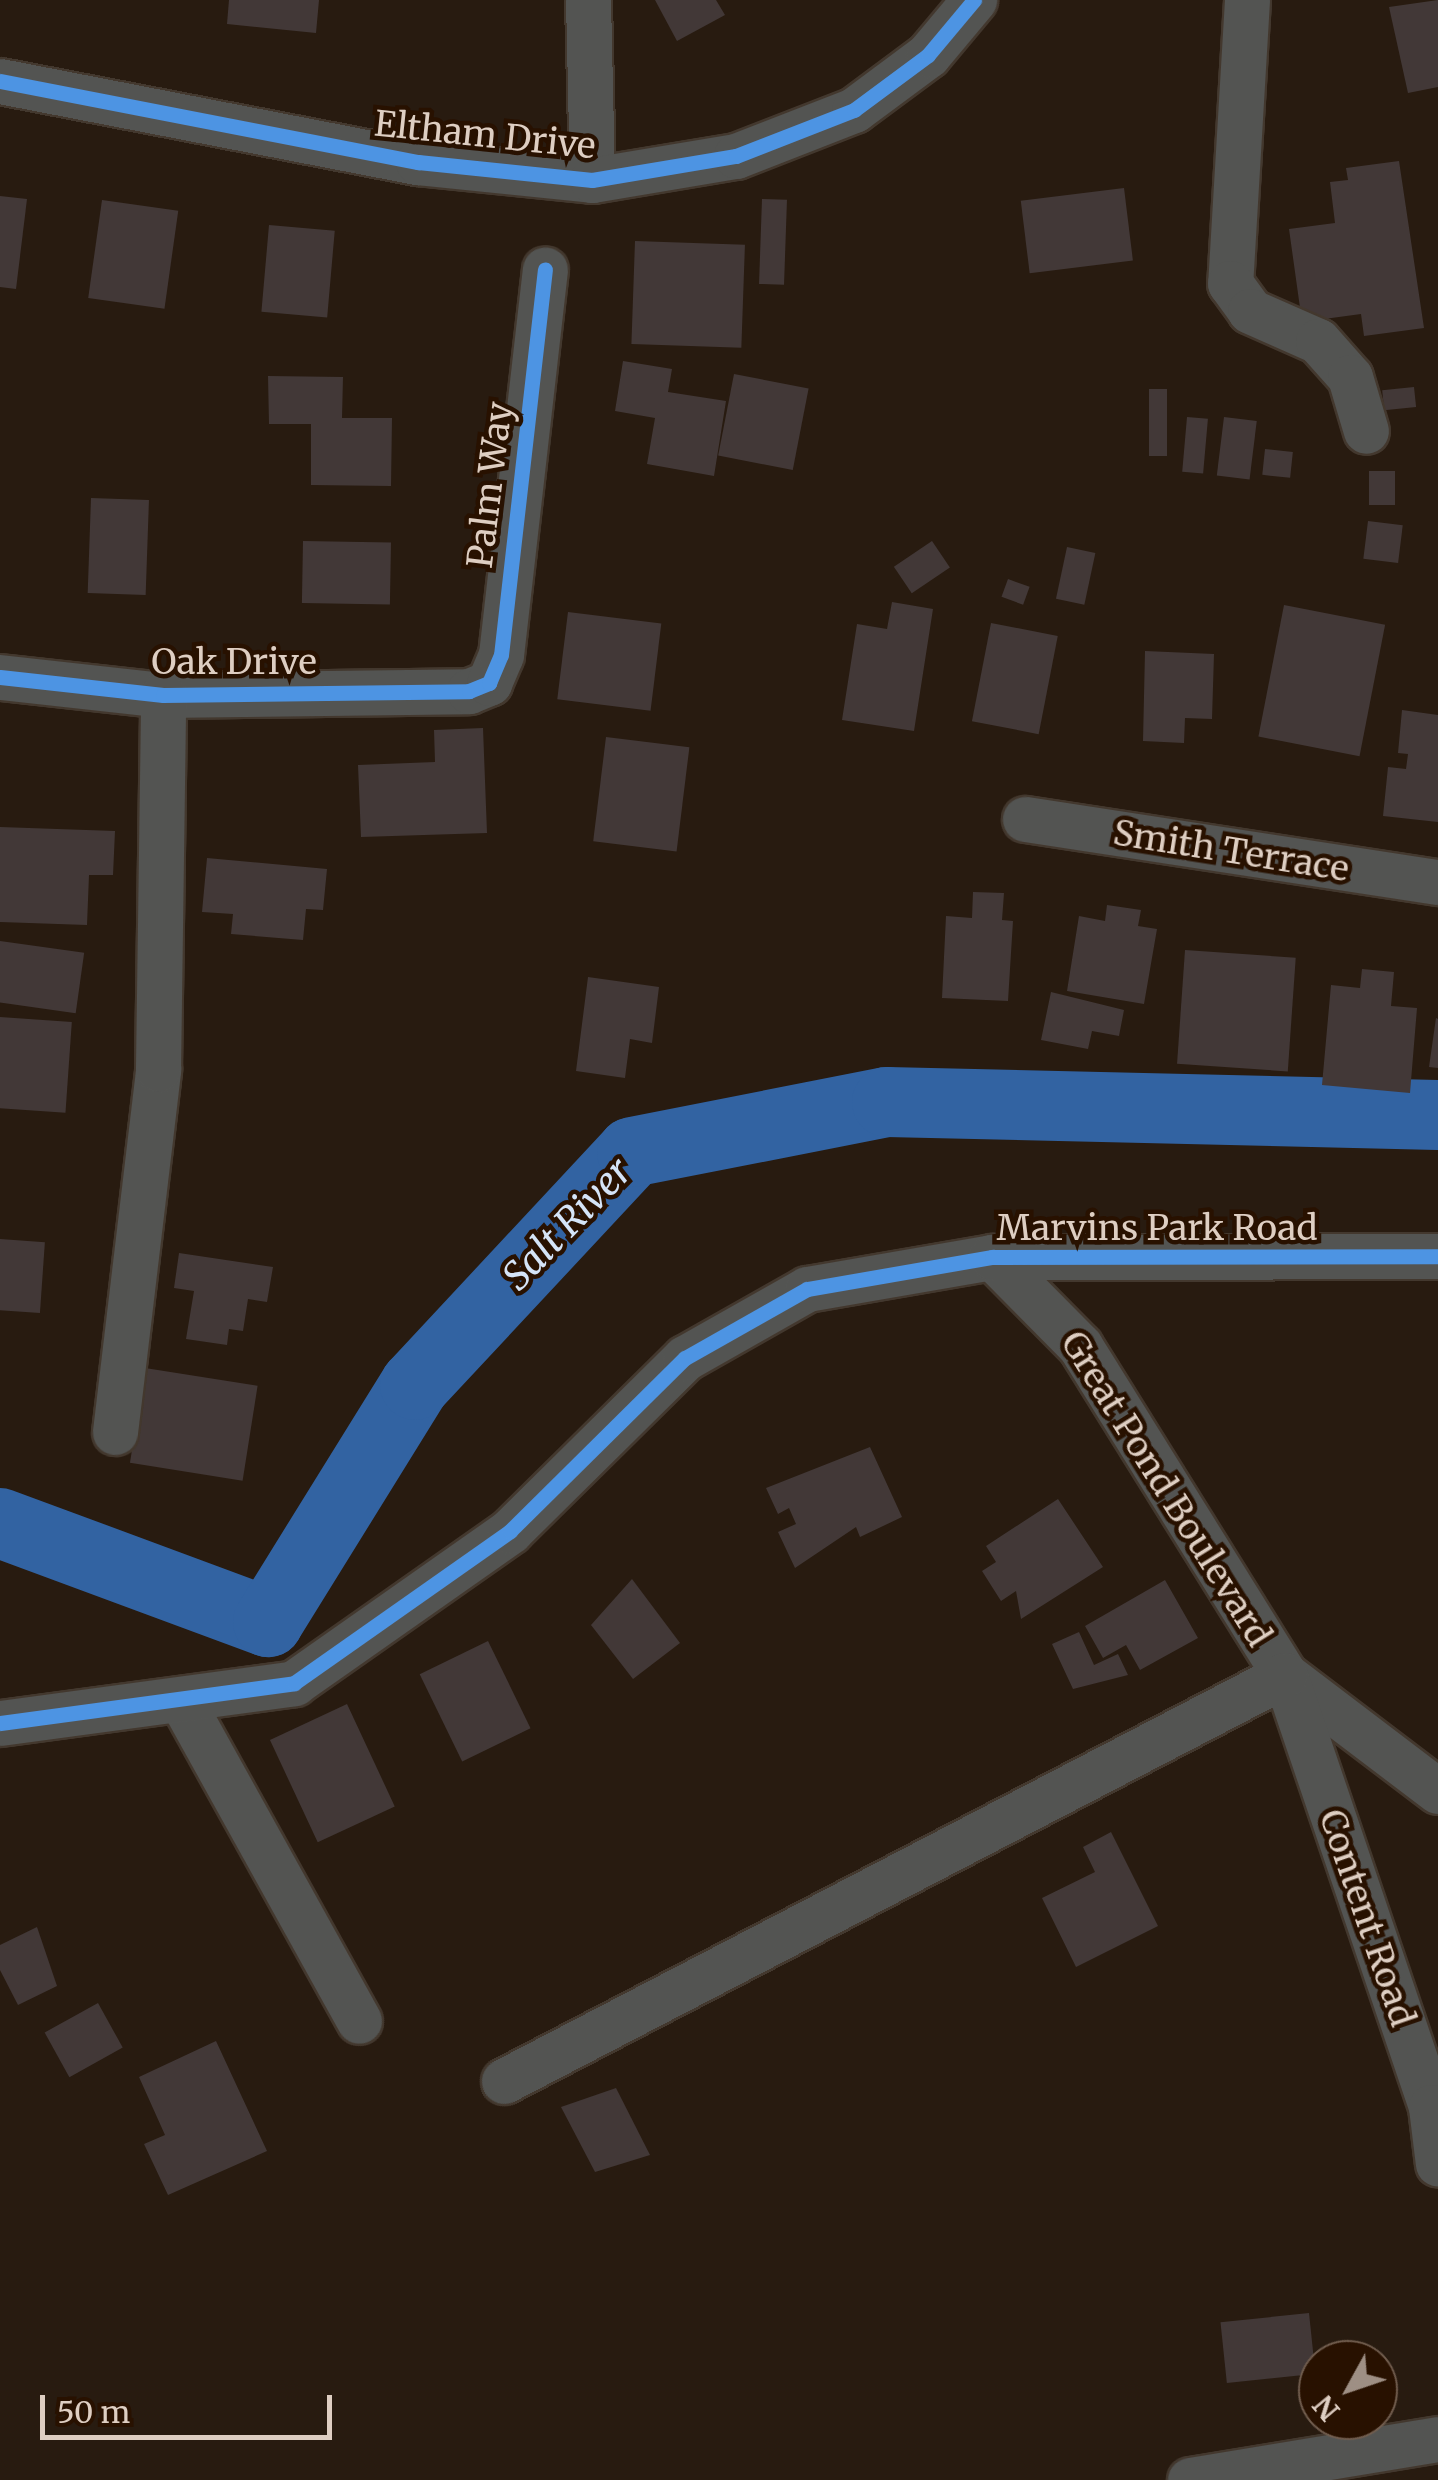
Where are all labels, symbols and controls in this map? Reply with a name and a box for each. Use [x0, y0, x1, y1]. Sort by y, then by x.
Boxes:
street label: Eltham Drive [372, 103, 598, 167]
street label: Palm Way [459, 400, 521, 570]
street label: Oak Drive [151, 641, 317, 683]
street label: Smith Terrace [1110, 812, 1352, 890]
water label: Salt River [493, 1149, 641, 1299]
street label: Marvins Park Road [996, 1207, 1318, 1249]
street label: Great Pond Boulevard [1052, 1324, 1280, 1654]
street label: Content Road [1310, 1804, 1424, 2032]
north arrow [1298, 2340, 1398, 2440]
scale bar [45, 2375, 338, 2437]
text: N [1306, 2388, 1347, 2428]
text: 50 m [57, 2393, 130, 2431]

